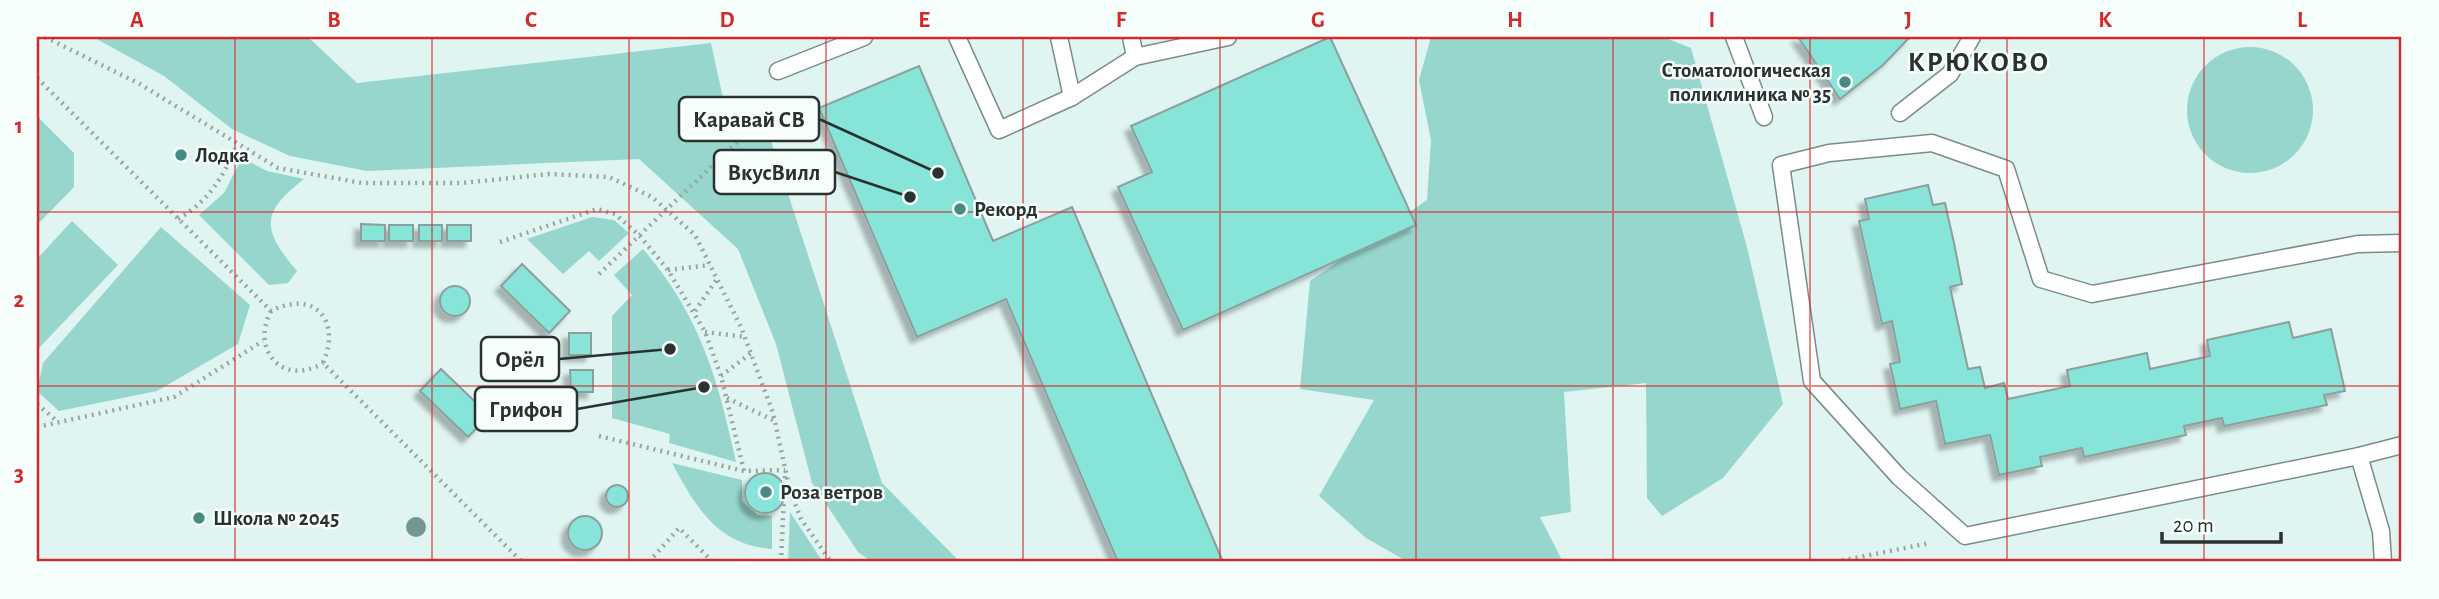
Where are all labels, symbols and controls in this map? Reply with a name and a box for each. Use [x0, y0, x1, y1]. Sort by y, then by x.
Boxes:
text: A [130, 9, 144, 32]
text: B [327, 9, 341, 32]
text: C [525, 9, 537, 32]
text: D [719, 9, 735, 32]
text: E [918, 9, 930, 32]
text: F [1116, 9, 1127, 32]
text: G [1311, 9, 1325, 32]
text: H [1507, 9, 1523, 32]
text: I [1709, 9, 1715, 32]
text: J [1904, 9, 1912, 32]
text: K [2098, 9, 2112, 32]
text: L [2297, 9, 2307, 32]
district label: КРЮКОВО [1908, 49, 2050, 77]
place label: Стоматологическая поликлиника № 35 [1662, 60, 1831, 105]
marker: Стоматологическая поликлиника № 35 [1837, 74, 1853, 90]
callout: Каравай СВ [679, 97, 819, 141]
text: Каравай СВ [693, 109, 805, 132]
text: 1 [15, 115, 23, 138]
place label: Лодка [195, 145, 249, 166]
marker: Лодка [173, 147, 189, 163]
callout: ВкусВилл [714, 150, 835, 194]
text: ВкусВилл [728, 162, 820, 185]
place label: Рекорд [974, 199, 1038, 220]
marker: Рекорд [952, 201, 968, 217]
text: 2 [14, 289, 25, 312]
callout: Орёл [481, 337, 559, 381]
text: Орёл [495, 349, 545, 372]
callout: Грифон [475, 387, 577, 431]
text: Грифон [489, 399, 563, 422]
text: 3 [14, 463, 24, 486]
place label: Роза ветров [780, 482, 883, 503]
marker: Роза ветров [758, 484, 774, 500]
scale bar [2162, 501, 2282, 545]
place label: Школа № 2045 [213, 508, 339, 529]
marker: Школа № 2045 [191, 510, 207, 526]
text: 20 m [2173, 515, 2214, 536]

